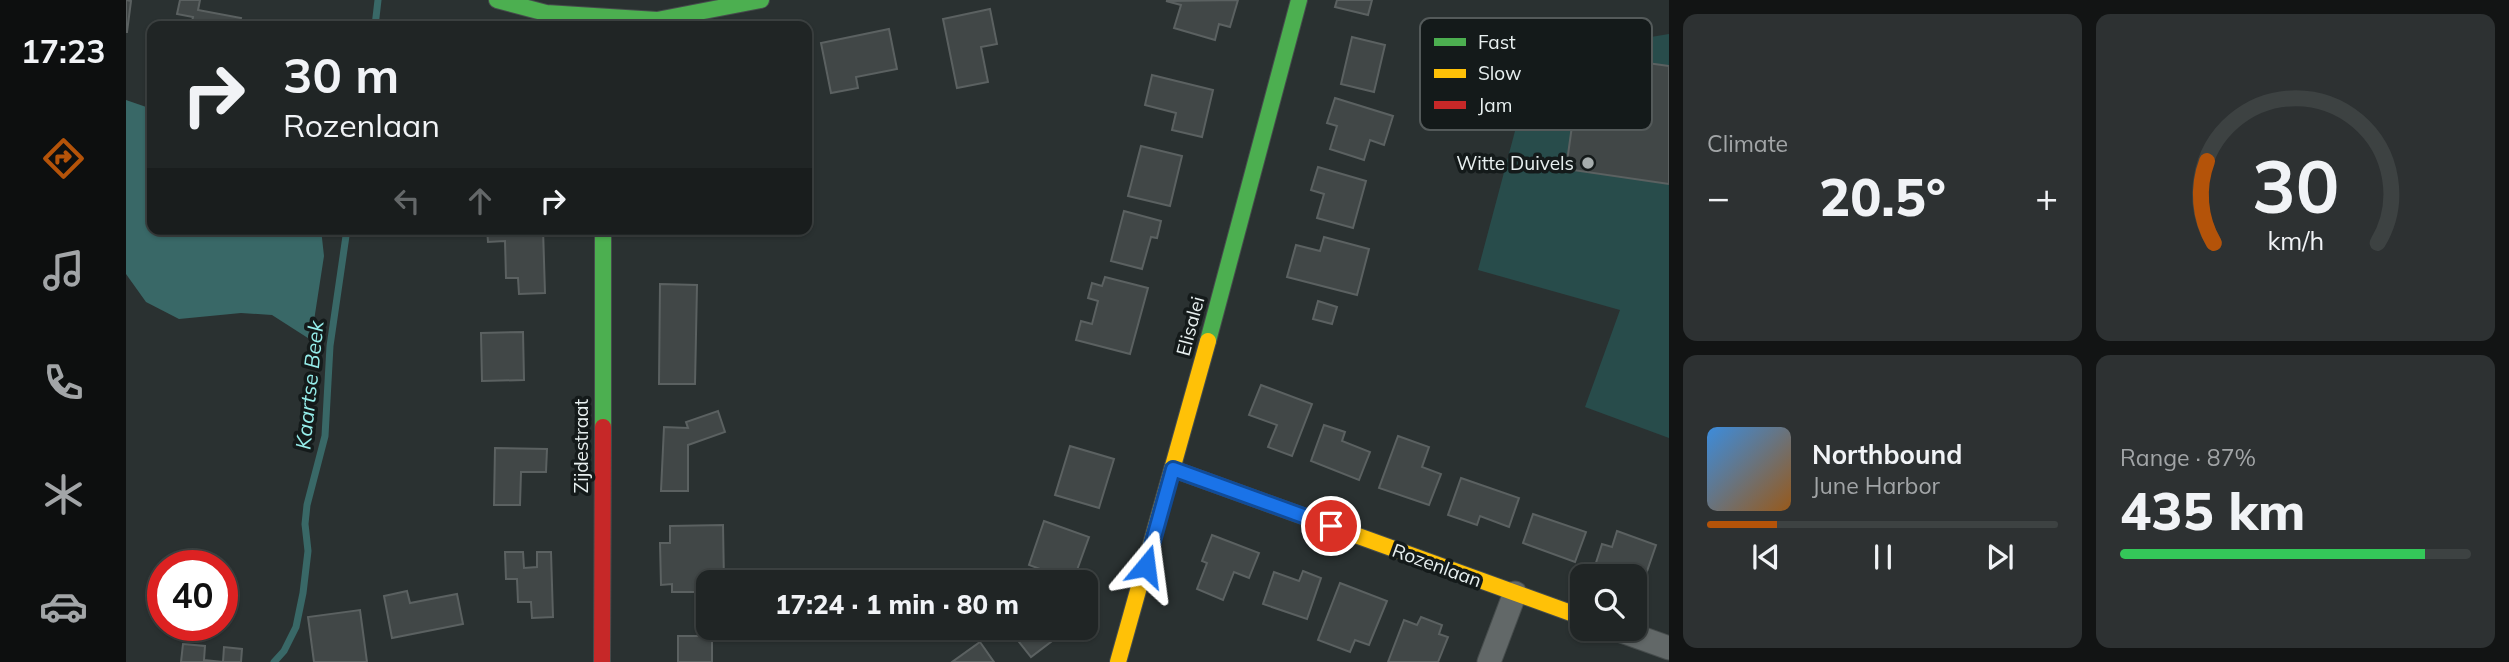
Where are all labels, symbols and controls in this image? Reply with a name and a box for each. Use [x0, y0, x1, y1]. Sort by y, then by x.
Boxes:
legend [1420, 18, 1652, 130]
text: Fast [1478, 30, 1516, 54]
text: 17:23 [21, 31, 105, 71]
text: 30 m [283, 44, 399, 105]
icon: right [168, 49, 259, 140]
text: Slow [1478, 61, 1522, 85]
text: Jam [1478, 93, 1512, 117]
text: Rozenlaan [283, 105, 440, 145]
text: Climate [1707, 129, 1788, 158]
icon: directions [39, 134, 88, 183]
text: 30 [2252, 141, 2339, 232]
place label: Witte Duivels [1456, 151, 1574, 175]
marker: Witte Duivels [1580, 155, 1596, 171]
text: 20.5° [1819, 164, 1946, 229]
text: − [1707, 173, 1730, 221]
text: + [2035, 173, 2058, 221]
icon: left [388, 182, 426, 220]
icon: ahead [461, 182, 499, 220]
icon: right [534, 182, 572, 220]
text: km/h [2267, 225, 2324, 256]
icon: music [39, 246, 88, 295]
street label: Elisalei [1171, 294, 1209, 358]
water label: Kaartse Beek [289, 318, 329, 451]
icon: phone [39, 358, 88, 407]
street label: Zijdestraat [569, 398, 593, 493]
text: Northbound [1812, 438, 1962, 471]
text: Range · 87% [2120, 443, 2256, 472]
icon: climate [39, 470, 88, 519]
text: June Harbor [1812, 471, 1940, 500]
text: 435 km [2120, 478, 2305, 543]
pin [1301, 496, 1361, 556]
icon: arrive [1312, 507, 1350, 545]
position arrow [1109, 529, 1183, 603]
street label: Rozenlaan [1389, 538, 1485, 592]
icon: previous [1747, 538, 1785, 576]
icon: pause [1864, 538, 1902, 576]
icon: next [1981, 538, 2019, 576]
speed limit sign: 40 [147, 550, 238, 641]
map controls [1570, 564, 1647, 641]
button: search [1570, 564, 1647, 641]
icon: car [39, 582, 88, 631]
text: 17:24 · 1 min · 80 m [775, 588, 1019, 621]

